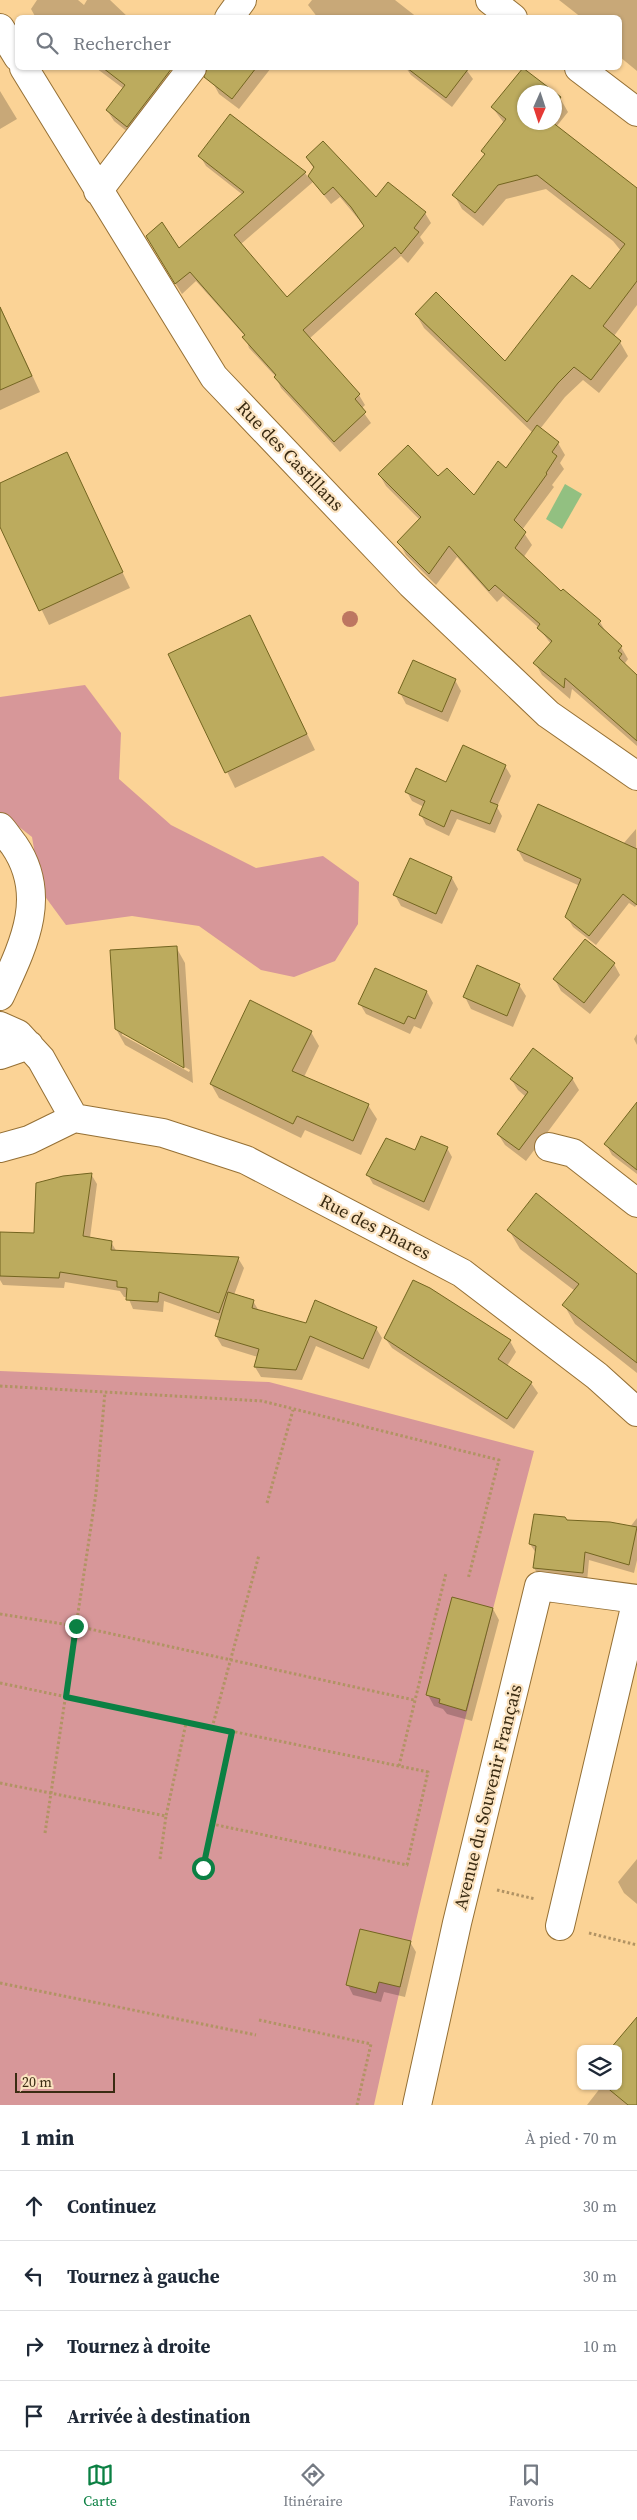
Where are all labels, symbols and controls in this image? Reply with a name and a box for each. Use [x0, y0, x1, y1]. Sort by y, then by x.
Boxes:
search box [15, 15, 622, 70]
icon: search [33, 29, 61, 57]
text: Rechercher [73, 30, 171, 56]
north arrow [517, 85, 562, 130]
street label: Rue des Castillans [231, 395, 350, 516]
street label: Rue des Phares [315, 1188, 435, 1265]
route end [65, 1615, 88, 1638]
street label: Avenue du Souvenir Français [447, 1681, 528, 1912]
route start [192, 1857, 215, 1880]
map controls [577, 2045, 622, 2090]
button: layers [577, 2045, 622, 2090]
scale bar [15, 2070, 115, 2093]
text: 20 m [22, 2072, 52, 2092]
text: 1 min [20, 2123, 75, 2152]
text: À pied · 70 m [525, 2127, 617, 2149]
icon: ahead [20, 2192, 48, 2220]
text: Continuez [67, 2193, 156, 2219]
text: 30 m [583, 2195, 617, 2217]
icon: left [20, 2262, 48, 2290]
text: Tournez à gauche [67, 2263, 220, 2289]
text: 30 m [583, 2265, 617, 2287]
icon: right [20, 2332, 48, 2360]
text: Tournez à droite [67, 2333, 210, 2359]
text: 10 m [583, 2335, 617, 2357]
icon: arrive [20, 2402, 48, 2430]
text: Arrivée à destination [67, 2403, 250, 2429]
tab: Carte [83, 2461, 117, 2511]
tab: Itinéraire [283, 2461, 343, 2511]
tab: Favoris [509, 2461, 554, 2511]

